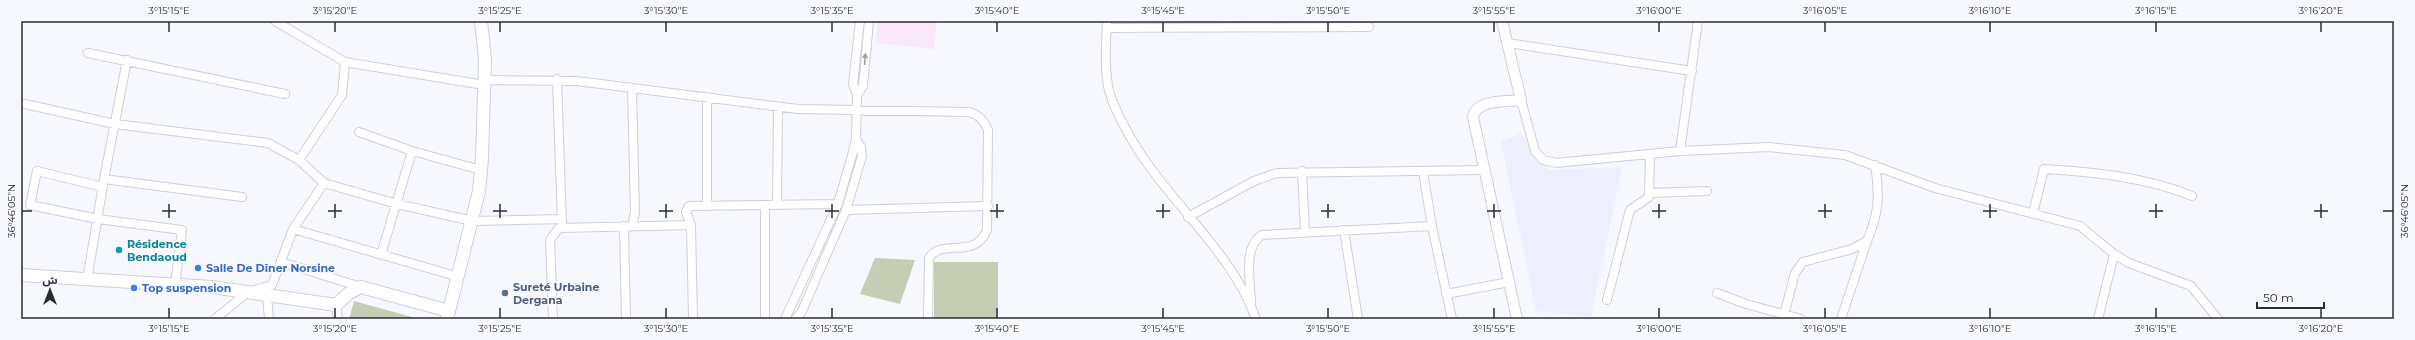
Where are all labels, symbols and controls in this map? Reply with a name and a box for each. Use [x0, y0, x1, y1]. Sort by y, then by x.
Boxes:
text: 3°15'15"E [148, 4, 190, 17]
text: 3°15'20"E [313, 4, 358, 17]
text: 3°15'25"E [478, 4, 522, 17]
text: 3°15'30"E [644, 4, 688, 17]
text: 3°15'35"E [810, 4, 854, 17]
text: 3°15'40"E [975, 4, 1020, 17]
text: 3°15'45"E [1141, 4, 1185, 17]
text: 3°15'50"E [1306, 4, 1350, 17]
text: 3°15'55"E [1472, 4, 1516, 17]
text: 3°16'00"E [1636, 4, 1682, 17]
text: 3°16'05"E [1803, 4, 1848, 17]
text: 3°16'10"E [1969, 4, 2012, 17]
text: 3°16'15"E [2135, 4, 2177, 17]
text: 3°16'20"E [2299, 4, 2344, 17]
one-way arrow [862, 53, 869, 65]
text: 36°46'05"N [5, 184, 18, 238]
text: 36°46'05"N [2398, 184, 2411, 238]
place label: Résidence Bendaoud [127, 237, 187, 264]
marker: Résidence Bendaoud [114, 245, 124, 255]
place label: Salle De Dîner Norsine [206, 261, 335, 275]
marker: Salle De Dîner Norsine [193, 263, 203, 273]
north arrow [30, 270, 70, 310]
text: ش [42, 273, 58, 287]
place label: Sureté Urbaine Dergana [513, 280, 599, 307]
place label: Top suspension [142, 281, 231, 295]
marker: Top suspension [129, 283, 139, 293]
scale bar [2257, 284, 2324, 310]
marker: Sureté Urbaine Dergana [500, 288, 510, 298]
text: 50 m [2263, 290, 2294, 305]
text: 3°15'15"E [148, 322, 190, 335]
text: 3°15'20"E [313, 322, 358, 335]
text: 3°15'25"E [478, 322, 522, 335]
text: 3°15'30"E [644, 322, 688, 335]
text: 3°15'35"E [810, 322, 854, 335]
text: 3°15'40"E [975, 322, 1020, 335]
text: 3°15'45"E [1141, 322, 1185, 335]
text: 3°15'50"E [1306, 322, 1350, 335]
text: 3°15'55"E [1472, 322, 1516, 335]
text: 3°16'00"E [1636, 322, 1682, 335]
text: 3°16'05"E [1803, 322, 1848, 335]
text: 3°16'10"E [1969, 322, 2012, 335]
text: 3°16'15"E [2135, 322, 2177, 335]
text: 3°16'20"E [2299, 322, 2344, 335]

